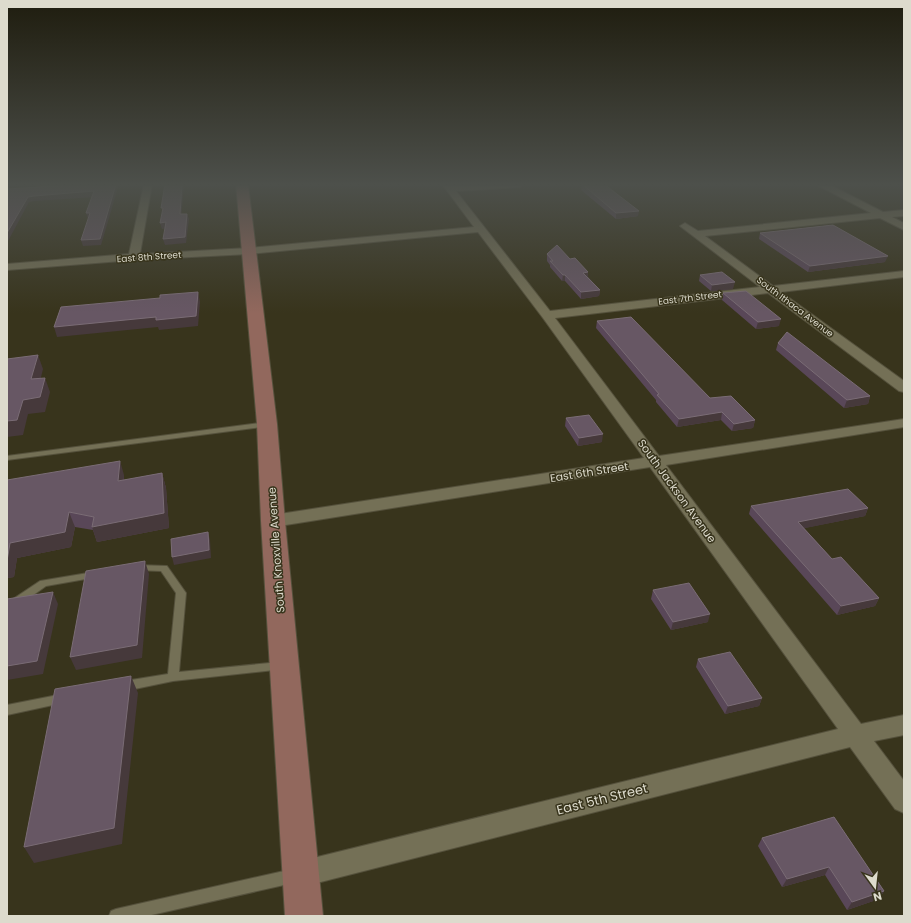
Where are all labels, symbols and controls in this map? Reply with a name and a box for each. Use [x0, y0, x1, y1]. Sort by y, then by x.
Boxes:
street label: East 8th Street [116, 249, 182, 265]
street label: South Ithaca Avenue [754, 274, 836, 340]
street label: East 7th Street [658, 288, 722, 308]
street label: South Jackson Avenue [634, 436, 720, 546]
street label: East 6th Street [549, 458, 629, 486]
street label: South Knoxville Avenue [264, 487, 288, 613]
street label: East 5th Street [554, 778, 650, 819]
north arrow [855, 867, 895, 907]
text: N [872, 888, 884, 905]

